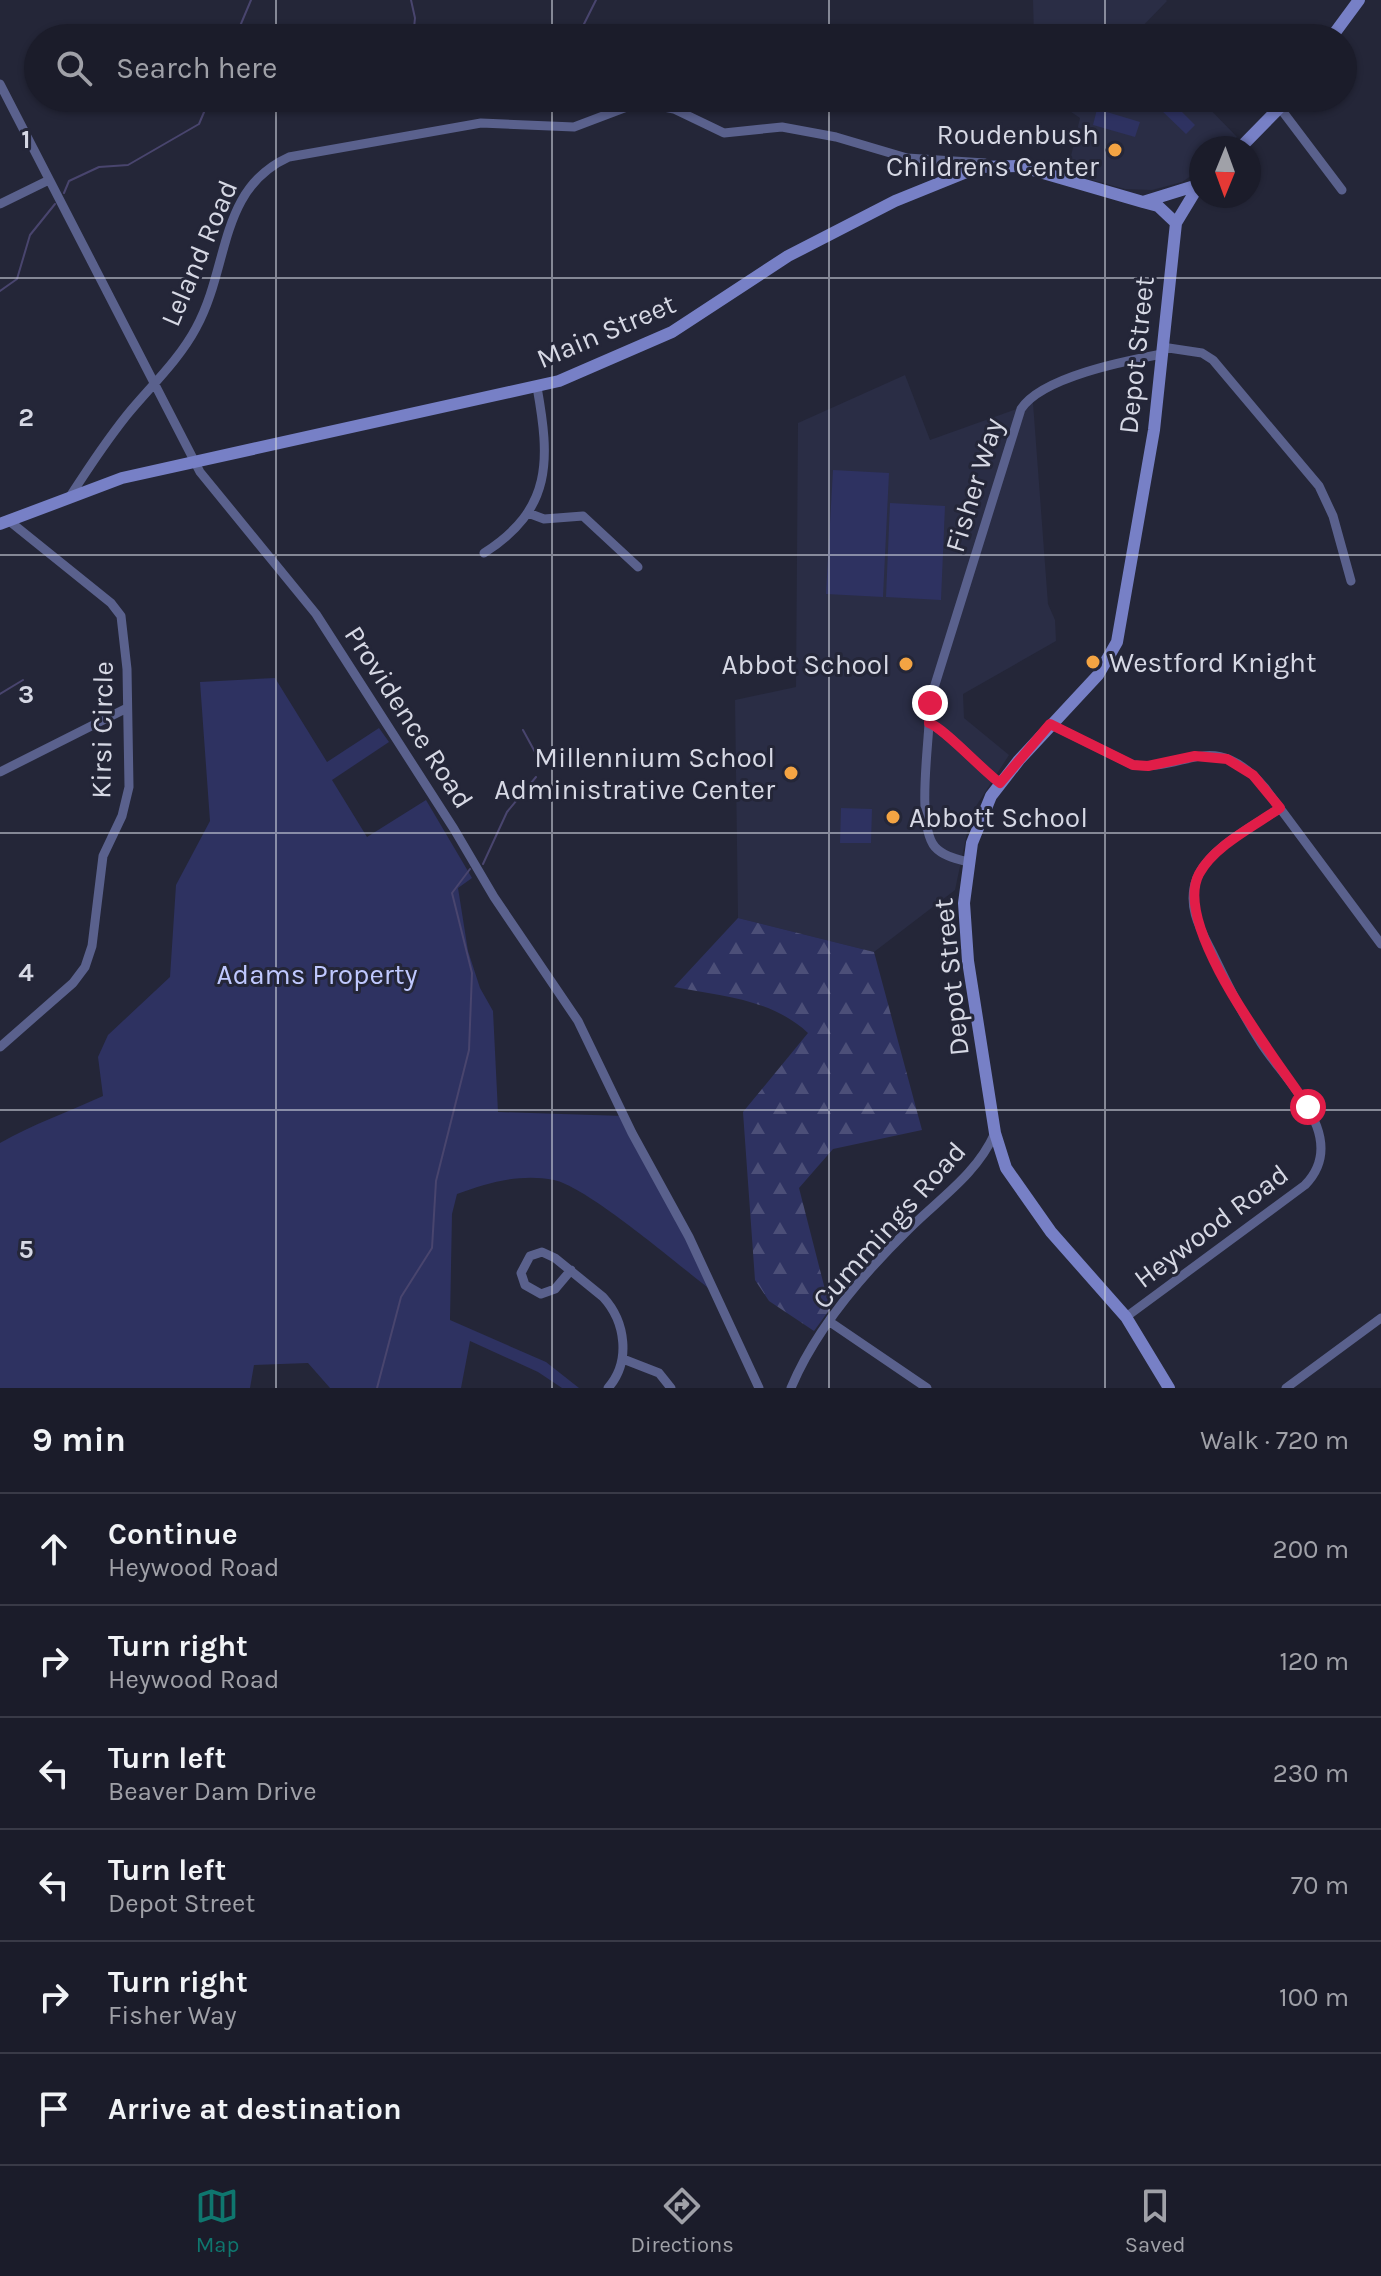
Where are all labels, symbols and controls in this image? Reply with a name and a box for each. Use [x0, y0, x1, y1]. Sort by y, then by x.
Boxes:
search box [24, 24, 1357, 112]
icon: search [52, 46, 96, 90]
text: Search here [116, 50, 277, 86]
place label: Roudenbush Childrens Center [886, 118, 1100, 183]
text: 1 [21, 124, 31, 155]
north arrow [1189, 136, 1261, 208]
marker: Roudenbush Childrens Center [1106, 141, 1124, 159]
street label: Leland Road [153, 175, 245, 331]
street label: Depot Street [1111, 274, 1161, 436]
street label: Main Street [531, 287, 681, 375]
text: 2 [18, 402, 34, 433]
street label: Fisher Way [938, 414, 1010, 556]
street label: Providence Road [338, 619, 480, 815]
place label: Westford Knight [1109, 646, 1317, 679]
place label: Abbot School [722, 648, 890, 681]
marker: Westford Knight [1084, 653, 1102, 671]
marker: Abbot School [897, 655, 915, 673]
street label: Kirsi Circle [84, 661, 120, 799]
text: 3 [18, 679, 34, 710]
route end [912, 685, 948, 721]
place label: Millennium School Administrative Center [494, 741, 776, 806]
marker: Millennium School Administrative Center [782, 764, 800, 782]
place label: Abbott School [909, 801, 1088, 834]
marker: Abbott School [884, 808, 902, 826]
street label: Depot Street [926, 896, 976, 1058]
text: 4 [18, 957, 34, 988]
park label: Adams Property [217, 958, 418, 991]
route start [1290, 1089, 1326, 1125]
street label: Cummings Road [805, 1135, 973, 1315]
street label: Heywood Road [1127, 1157, 1295, 1295]
text: 5 [18, 1234, 34, 1265]
text: 9 min [32, 1420, 126, 1460]
text: Walk · 720 m [1200, 1425, 1349, 1456]
text: Continue [108, 1516, 238, 1552]
icon: ahead [32, 1527, 76, 1571]
text: 200 m [1273, 1534, 1349, 1565]
text: Heywood Road [108, 1552, 280, 1583]
text: Turn right [108, 1628, 248, 1664]
icon: right [32, 1639, 76, 1683]
text: 120 m [1279, 1646, 1349, 1677]
text: Heywood Road [108, 1664, 280, 1695]
text: Turn left [108, 1740, 226, 1776]
icon: left [32, 1751, 76, 1795]
text: 230 m [1273, 1758, 1349, 1789]
text: Beaver Dam Drive [108, 1776, 317, 1807]
text: Turn left [108, 1852, 226, 1888]
icon: left [32, 1863, 76, 1907]
text: 70 m [1291, 1870, 1349, 1901]
text: Depot Street [108, 1888, 255, 1919]
text: Turn right [108, 1964, 248, 2000]
icon: right [32, 1975, 76, 2019]
text: 100 m [1279, 1982, 1349, 2013]
text: Fisher Way [108, 2000, 236, 2031]
icon: arrive [32, 2087, 76, 2131]
text: Arrive at destination [108, 2091, 402, 2127]
tab: Map [195, 2184, 239, 2258]
tab: Directions [630, 2184, 734, 2258]
tab: Saved [1125, 2184, 1186, 2258]

